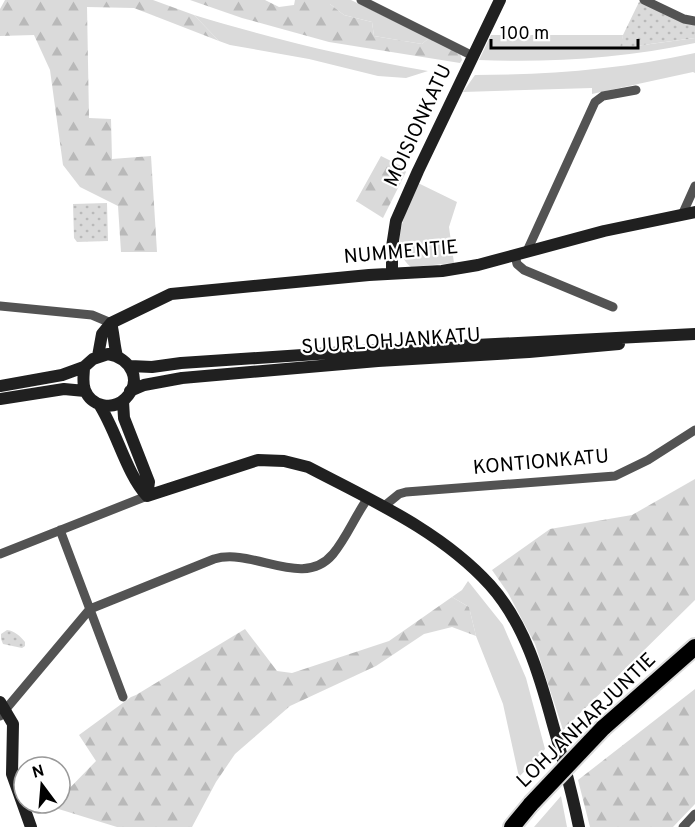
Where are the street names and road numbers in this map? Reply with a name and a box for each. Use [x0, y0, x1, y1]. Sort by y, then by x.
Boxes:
street label: MOISIONKATU [379, 61, 459, 191]
street label: NUMMENTIE [343, 235, 459, 271]
street label: SUURLOHJANKATU [301, 323, 481, 361]
street label: KONTIONKATU [472, 444, 610, 482]
street label: LOHJANHARJUNTIE [512, 648, 662, 794]

